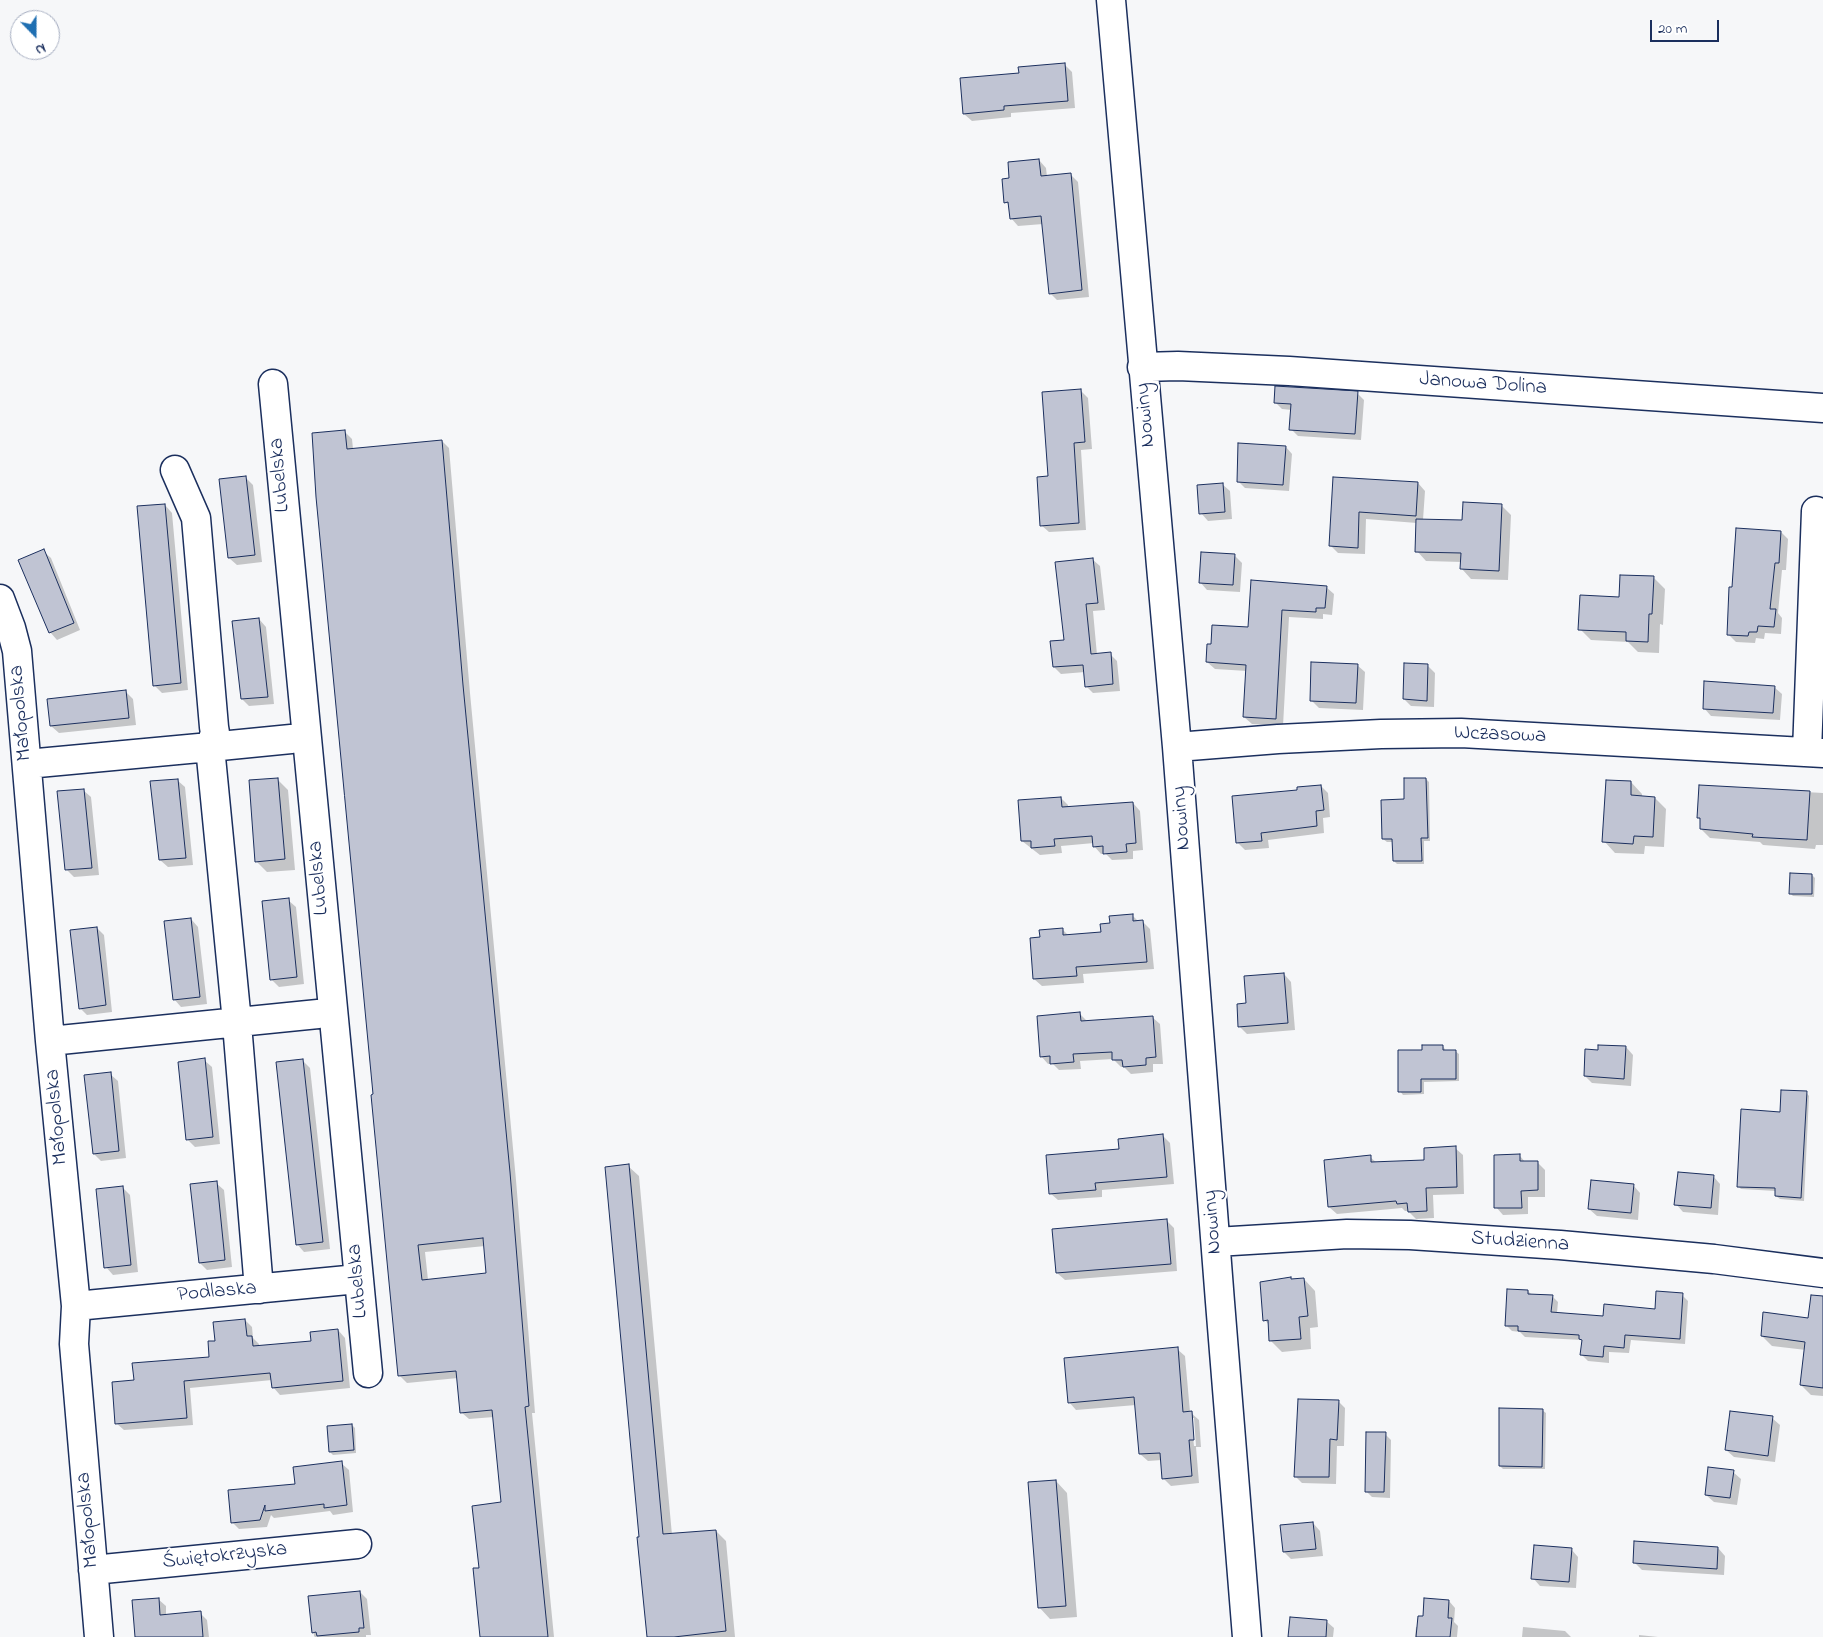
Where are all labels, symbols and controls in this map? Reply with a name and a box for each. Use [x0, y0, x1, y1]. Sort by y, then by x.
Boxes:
north arrow [10, 10, 60, 60]
scale bar [1653, 10, 1722, 42]
text: 20 m [1658, 18, 1687, 40]
text: N [32, 37, 49, 60]
street label: Janowa Dolina [1418, 368, 1548, 402]
street label: Nowiny [1132, 382, 1162, 448]
street label: Lubelska [265, 437, 297, 513]
street label: Małopolska [5, 664, 39, 762]
street label: Wczasowa [1453, 722, 1547, 750]
street label: Nowiny [1168, 785, 1198, 851]
street label: Lubelska [304, 840, 336, 916]
street label: Małopolska [41, 1068, 75, 1166]
street label: Nowiny [1199, 1189, 1229, 1255]
street label: Studzienna [1470, 1227, 1570, 1259]
street label: Lubelska [343, 1243, 375, 1319]
street label: Podlaska [176, 1277, 258, 1309]
street label: Małopolska [72, 1471, 106, 1569]
street label: Świętokrzyska [161, 1538, 289, 1576]

